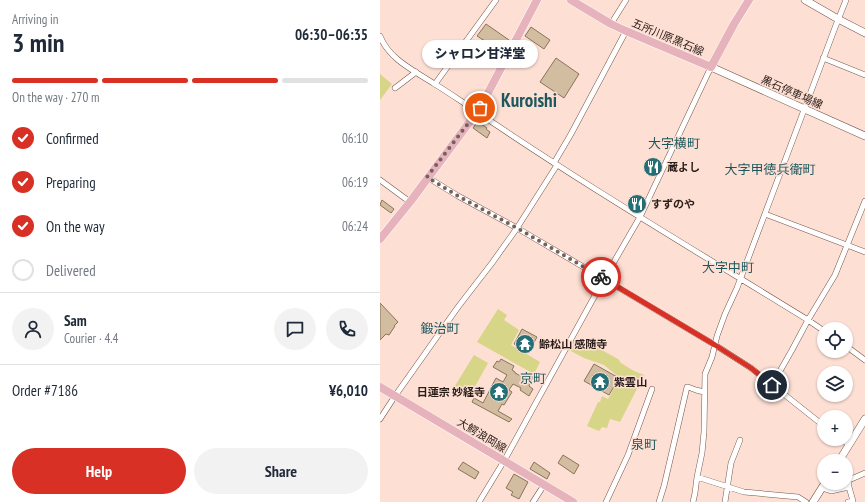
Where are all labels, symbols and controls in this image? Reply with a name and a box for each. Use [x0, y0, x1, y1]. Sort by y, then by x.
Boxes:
text: Arriving in [12, 11, 59, 28]
street label: 五所川原黒石線 [630, 16, 706, 58]
text: 06:30–06:35 [295, 25, 368, 44]
text: 3 min [12, 26, 65, 59]
callout: シャロン甘洋堂 [422, 40, 538, 68]
text: シャロン甘洋堂 [434, 45, 526, 62]
street label: 黒石停車場線 [759, 72, 825, 112]
district label: Kuroishi [501, 88, 557, 112]
text: On the way · 270 m [12, 89, 99, 106]
pin [463, 91, 497, 125]
icon: bag [469, 97, 491, 119]
icon: check [12, 127, 34, 149]
text: Confirmed [46, 129, 99, 148]
text: 06:10 [342, 130, 368, 147]
district label: 大字横町 [648, 135, 700, 152]
restaurant icon: 蔵よし [642, 156, 664, 178]
place label: 蔵よし [667, 160, 700, 174]
district label: 大字甲徳兵衛町 [724, 161, 816, 178]
icon: check [12, 171, 34, 193]
text: Preparing [46, 173, 96, 192]
text: 06:19 [342, 174, 368, 191]
restaurant icon: すずのや [626, 193, 648, 215]
place label: すずのや [651, 197, 695, 211]
icon: check [12, 215, 34, 237]
text: On the way [46, 217, 105, 236]
text: 06:24 [342, 218, 368, 235]
courier [581, 257, 621, 297]
district label: 大字中町 [702, 259, 754, 276]
text: Delivered [46, 261, 96, 280]
icon: bike [590, 266, 612, 288]
button: person [12, 308, 54, 350]
button: chat [274, 308, 316, 350]
button: phone [326, 308, 368, 350]
text: Sam [64, 311, 87, 330]
district label: 鍛治町 [420, 320, 460, 337]
map controls [817, 322, 853, 490]
button: locate [817, 322, 853, 358]
text: Courier · 4.4 [64, 330, 118, 347]
temple icon: 齢松山 感随寺 [514, 333, 536, 355]
place label: 齢松山 感随寺 [539, 337, 607, 351]
button: layers [817, 366, 853, 402]
pin [755, 368, 789, 402]
district label: 京町 [520, 370, 546, 387]
temple icon: 紫雲山 [589, 371, 611, 393]
icon: home [761, 374, 783, 396]
place label: 紫雲山 [614, 375, 647, 389]
text: Order #7186 [12, 381, 78, 400]
text: ¥6,010 [329, 381, 368, 400]
temple icon: 日蓮宗 妙経寺 [488, 381, 510, 403]
place label: 日蓮宗 妙経寺 [417, 385, 485, 399]
button: + [817, 410, 853, 446]
street label: 大鰐浪岡線 [455, 415, 509, 455]
district label: 泉町 [631, 436, 657, 453]
button: Help [12, 448, 186, 494]
button: Share [194, 448, 368, 494]
button: − [817, 454, 853, 490]

